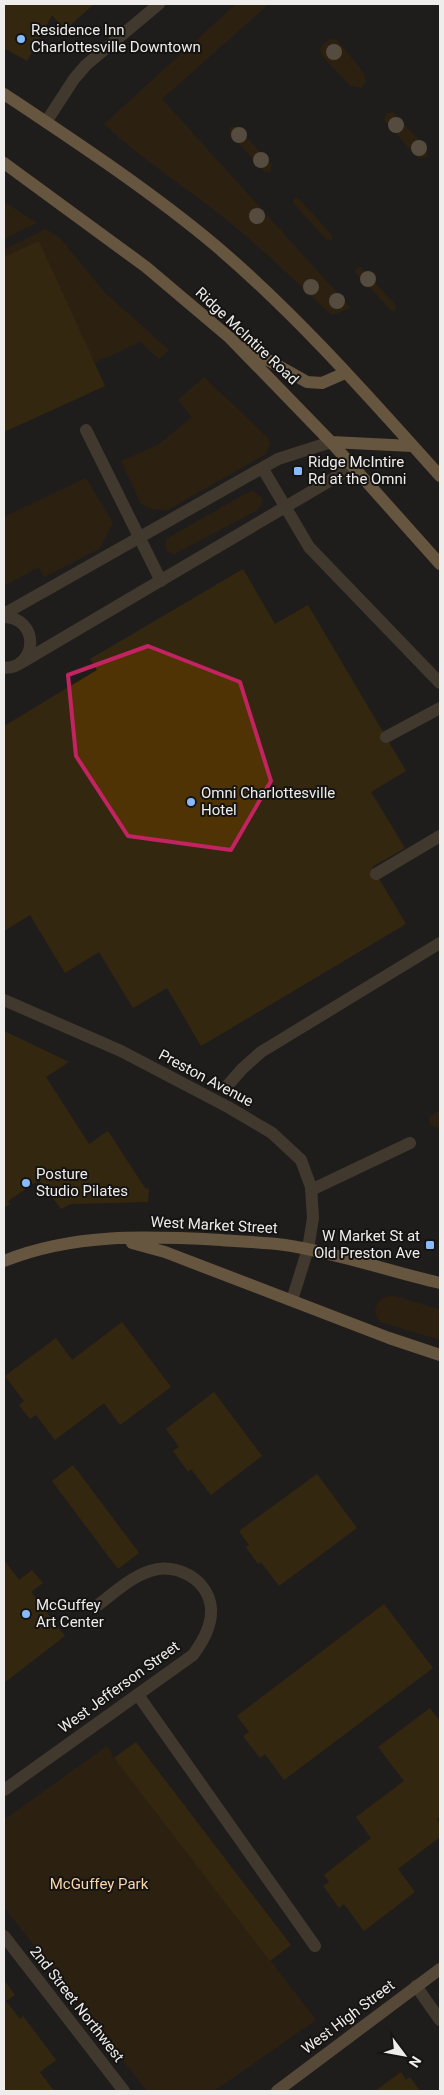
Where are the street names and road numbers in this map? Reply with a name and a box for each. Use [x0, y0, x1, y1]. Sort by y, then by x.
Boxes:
street label: Ridge McIntire Road [192, 284, 302, 388]
street label: Preston Avenue [156, 1046, 256, 1110]
street label: West Market Street [150, 1213, 278, 1237]
street label: West Jefferson Street [55, 1637, 183, 1737]
street label: 2nd Street Northwest [26, 1943, 128, 2066]
street label: West High Street [298, 1976, 398, 2058]

